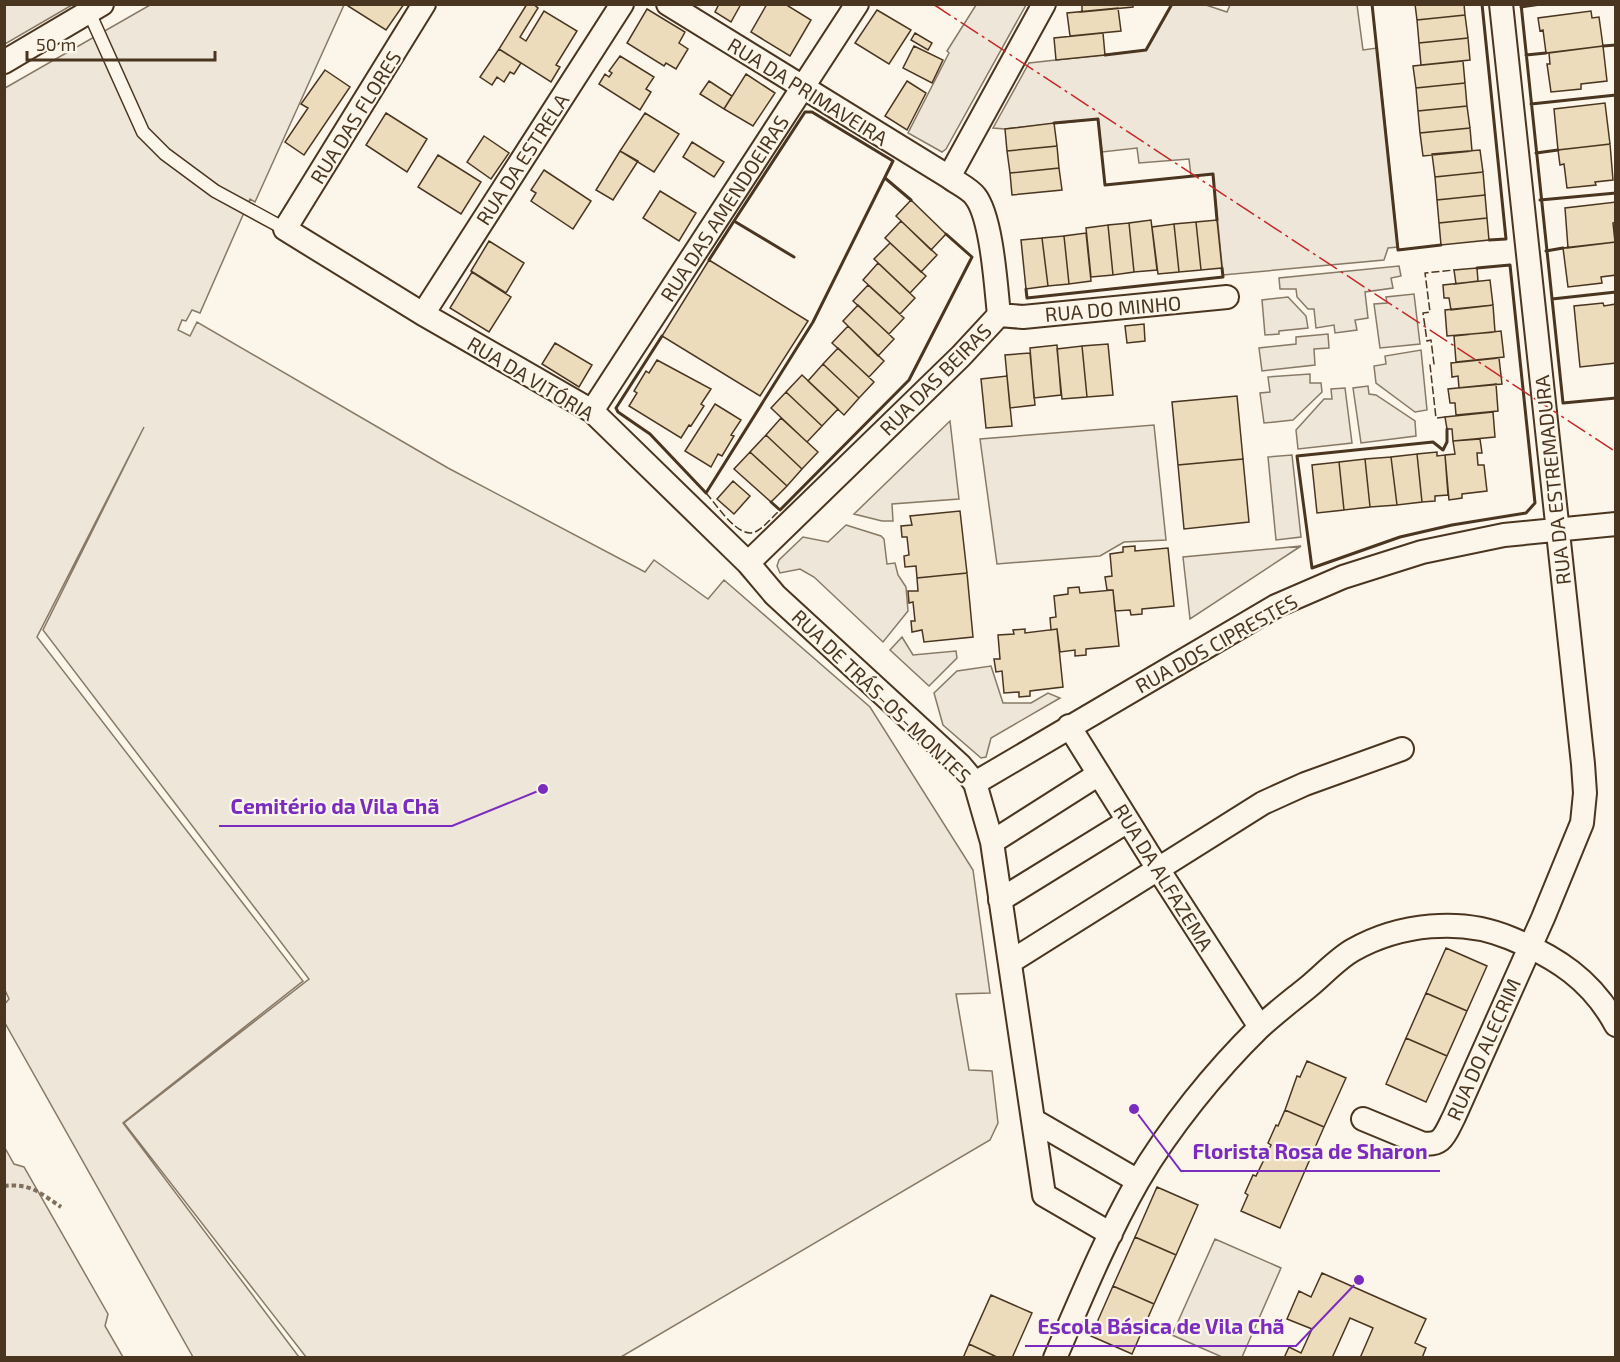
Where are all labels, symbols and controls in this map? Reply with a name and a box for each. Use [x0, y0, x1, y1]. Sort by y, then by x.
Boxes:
scale bar [27, 24, 214, 62]
street label: RUA DA PRIMAVEIRA [724, 32, 893, 150]
text: 50 m [36, 33, 76, 55]
street label: RUA DAS FLORES [304, 46, 406, 188]
street label: RUA DA ESTRELA [471, 88, 574, 229]
street label: RUA DAS AMENDOEIRAS [655, 110, 793, 306]
street label: RUA DO MINHO [1044, 290, 1182, 326]
street label: RUA DAS BEIRAS [874, 318, 996, 440]
street label: RUA DA VITÓRIA [463, 331, 599, 425]
street label: RUA DA ESTREMADURA [1529, 373, 1575, 586]
street label: RUA DOS CIPRESTES [1131, 588, 1301, 698]
street label: RUA DE TRÁS-OS-MONTES [787, 604, 977, 788]
callout: Cemitério da Vila Chã [219, 787, 452, 826]
text: Cemitério da Vila Chã [231, 793, 439, 818]
street label: RUA DA ALFAZEMA [1109, 799, 1219, 955]
street label: RUA DO ALECRIM [1441, 974, 1525, 1124]
callout: Florista Rosa de Sharon [1181, 1132, 1440, 1171]
text: Florista Rosa de Sharon [1192, 1138, 1428, 1163]
callout: Escola Básica de Vila Chã [1025, 1307, 1296, 1346]
text: Escola Básica de Vila Chã [1037, 1313, 1285, 1338]

